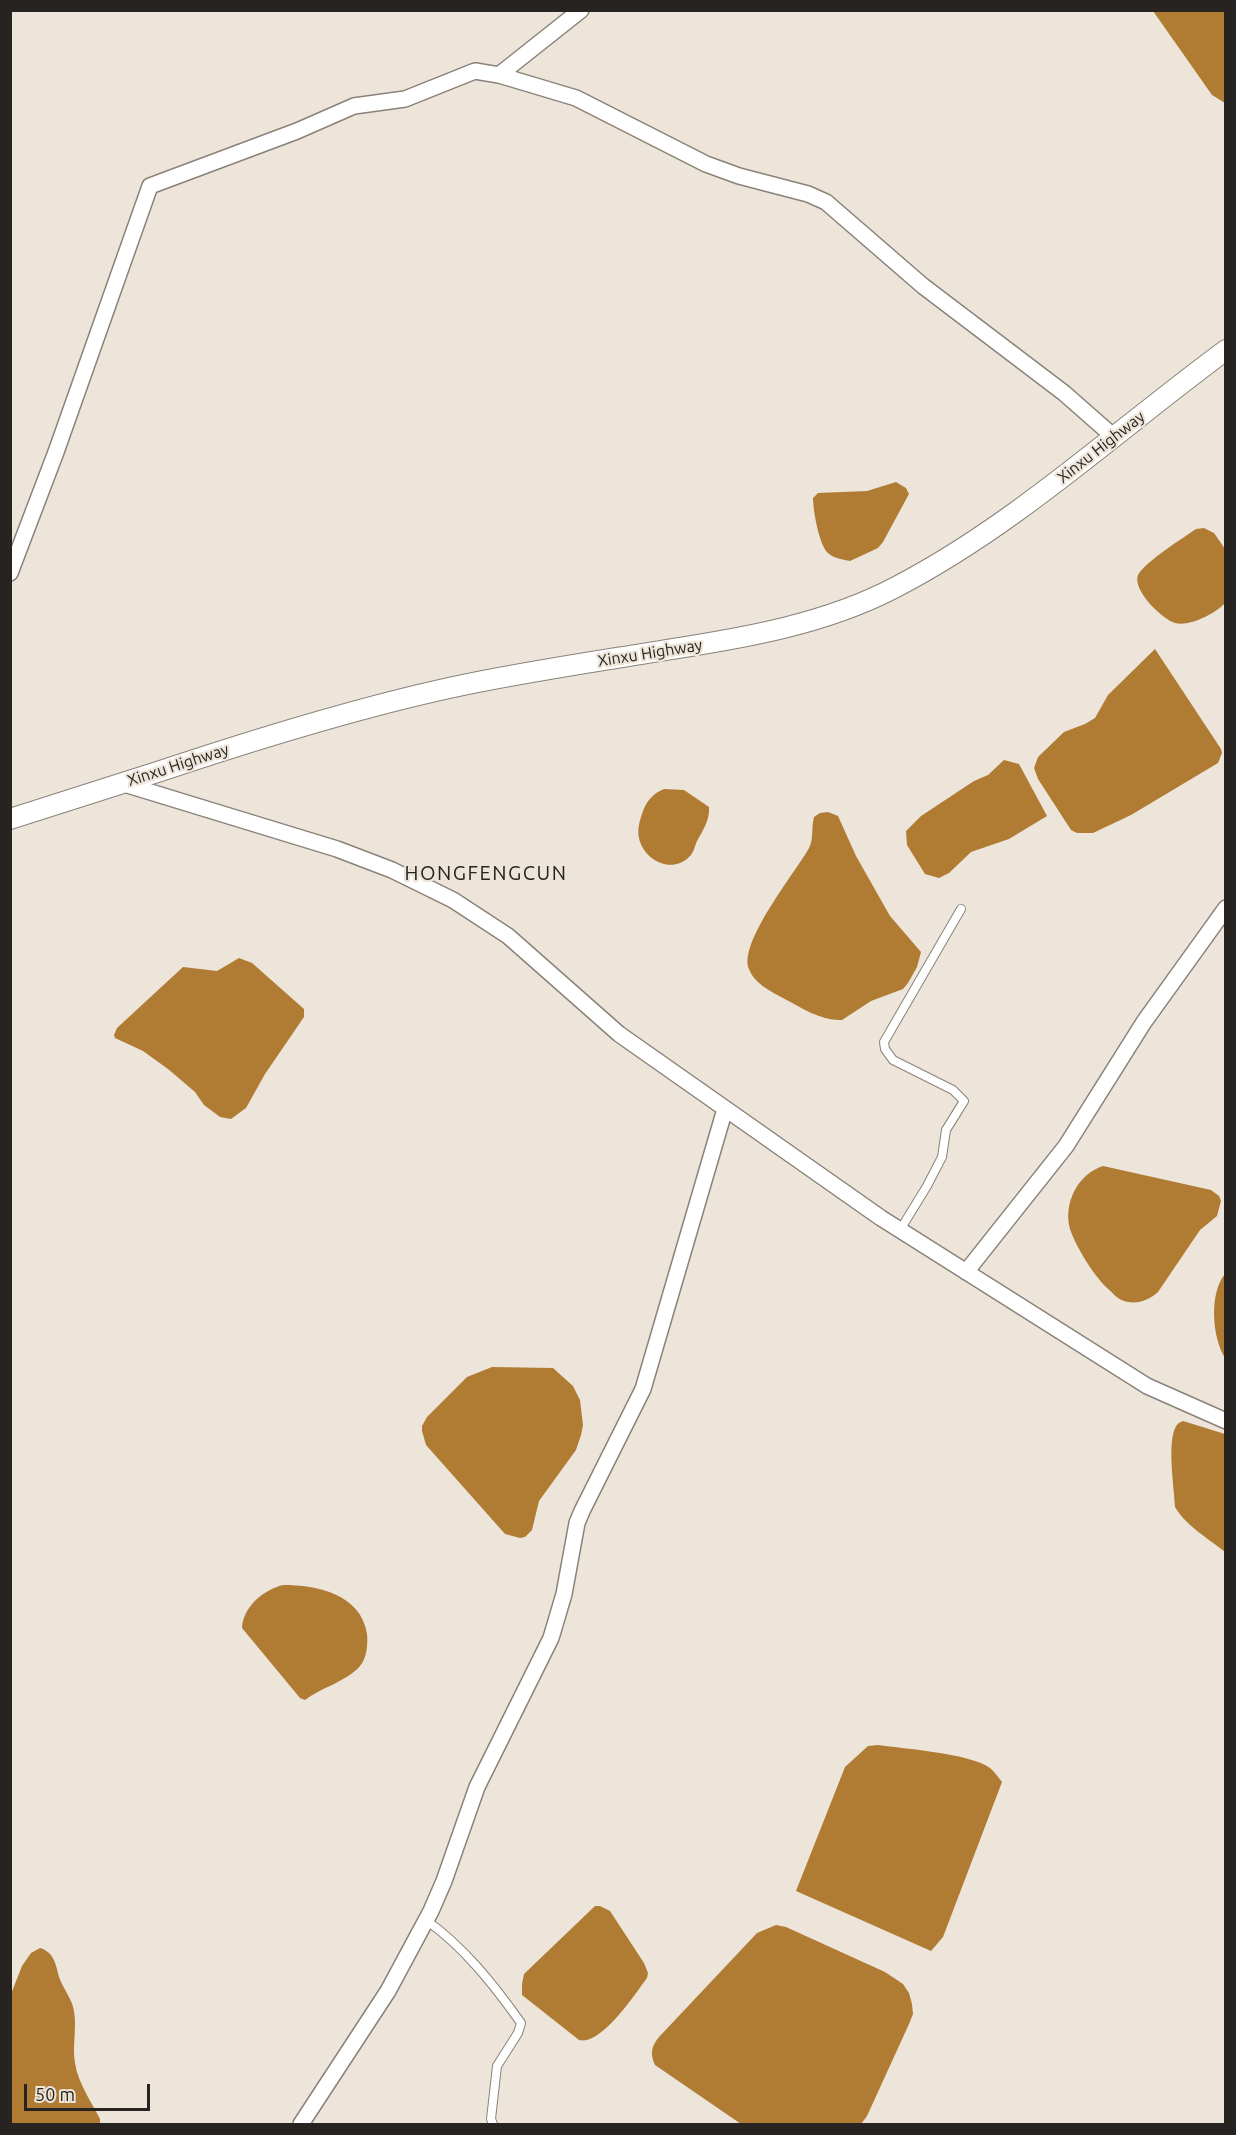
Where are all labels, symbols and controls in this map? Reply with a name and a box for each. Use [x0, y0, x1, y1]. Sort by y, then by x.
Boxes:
street label: Xinxu Highway [1054, 407, 1148, 487]
street label: Xinxu Highway [596, 635, 704, 671]
street label: Xinxu Highway [125, 740, 231, 790]
district label: HONGFENGCUN [405, 861, 567, 885]
scale bar [27, 2072, 153, 2110]
text: 50 m [35, 2084, 75, 2104]

